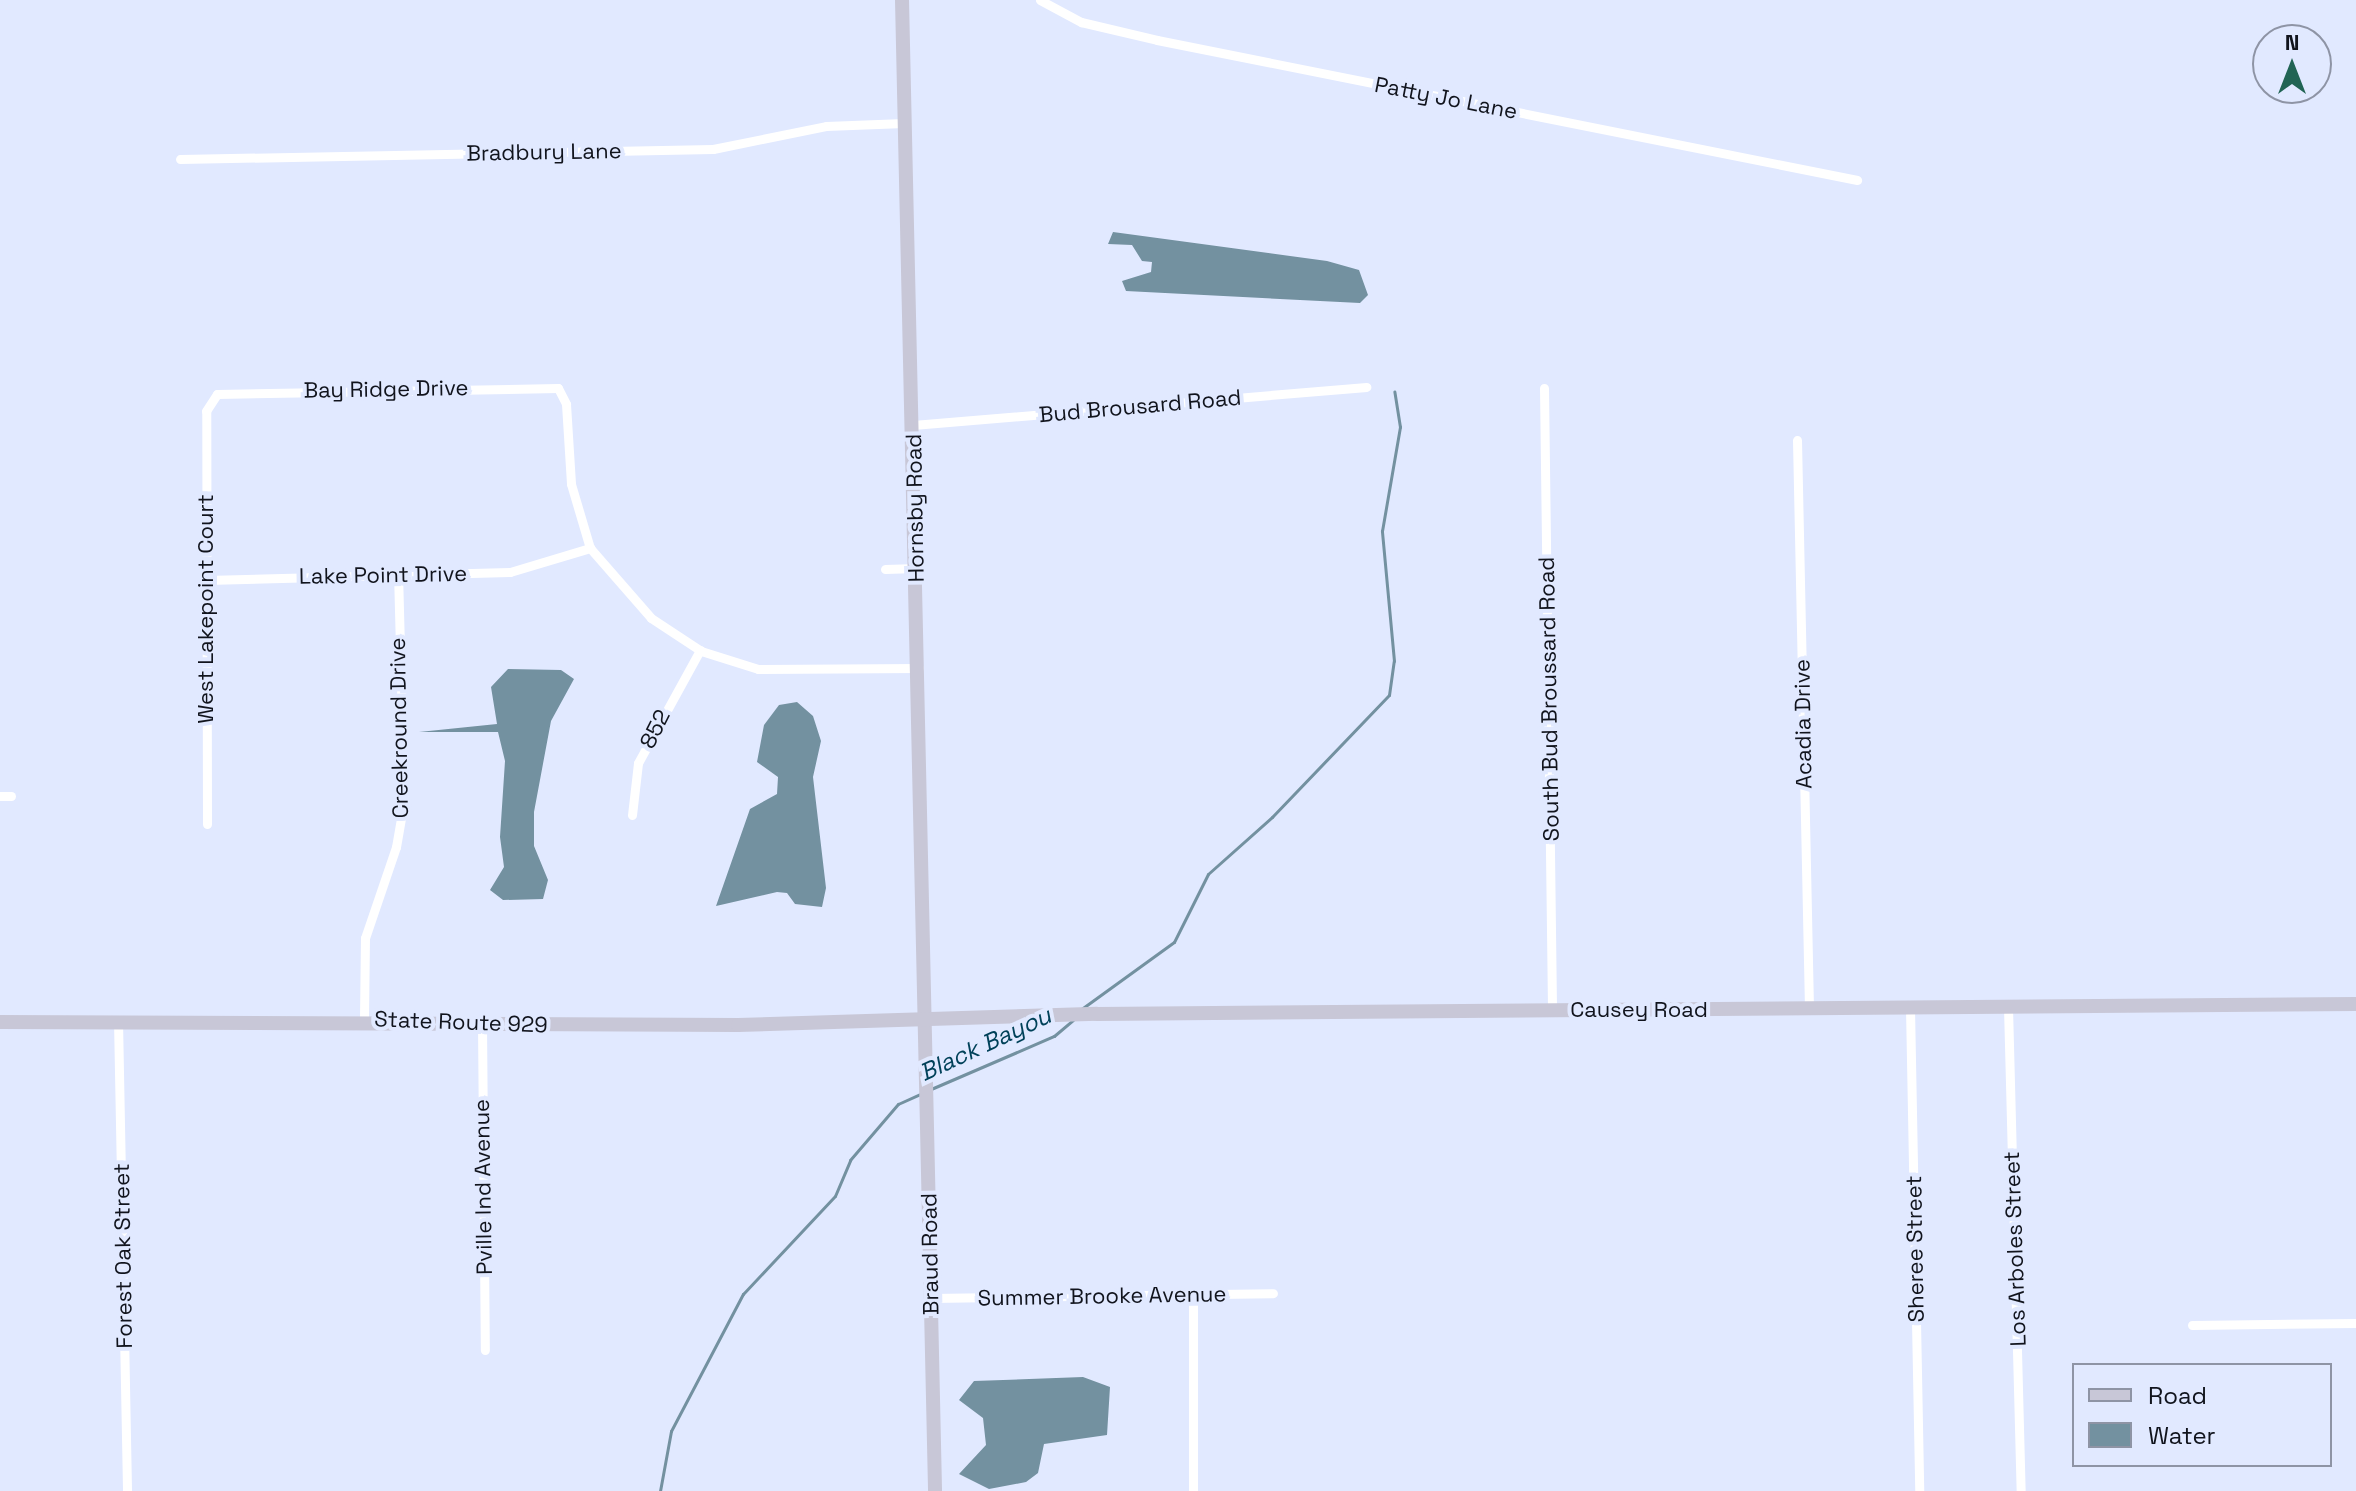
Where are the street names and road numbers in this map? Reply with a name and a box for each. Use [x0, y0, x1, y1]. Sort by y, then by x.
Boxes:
street label: Patty Jo Lane [1372, 71, 1520, 125]
street label: Bradbury Lane [466, 137, 622, 167]
street label: Bay Ridge Drive [303, 374, 469, 404]
street label: Bud Brousard Road [1038, 384, 1242, 428]
street label: Hornsby Road [901, 433, 929, 583]
street label: West Lakepoint Court [193, 494, 219, 724]
street label: South Bud Broussard Road [1533, 556, 1565, 842]
street label: Lake Point Drive [299, 560, 467, 590]
street label: Creekround Drive [384, 637, 414, 819]
street label: Acadia Drive [1789, 659, 1817, 789]
street label: 852 [634, 705, 676, 753]
street label: Causey Road [1570, 997, 1708, 1023]
street label: State Route 929 [374, 1006, 548, 1038]
street label: Pville Ind Avenue [468, 1099, 498, 1275]
street label: Los Arboles Street [1998, 1151, 2032, 1347]
street label: Forest Oak Street [108, 1163, 138, 1349]
street label: Sheree Street [1901, 1175, 1929, 1323]
street label: Braud Road [916, 1193, 944, 1315]
street label: Summer Brooke Avenue [977, 1281, 1227, 1311]

